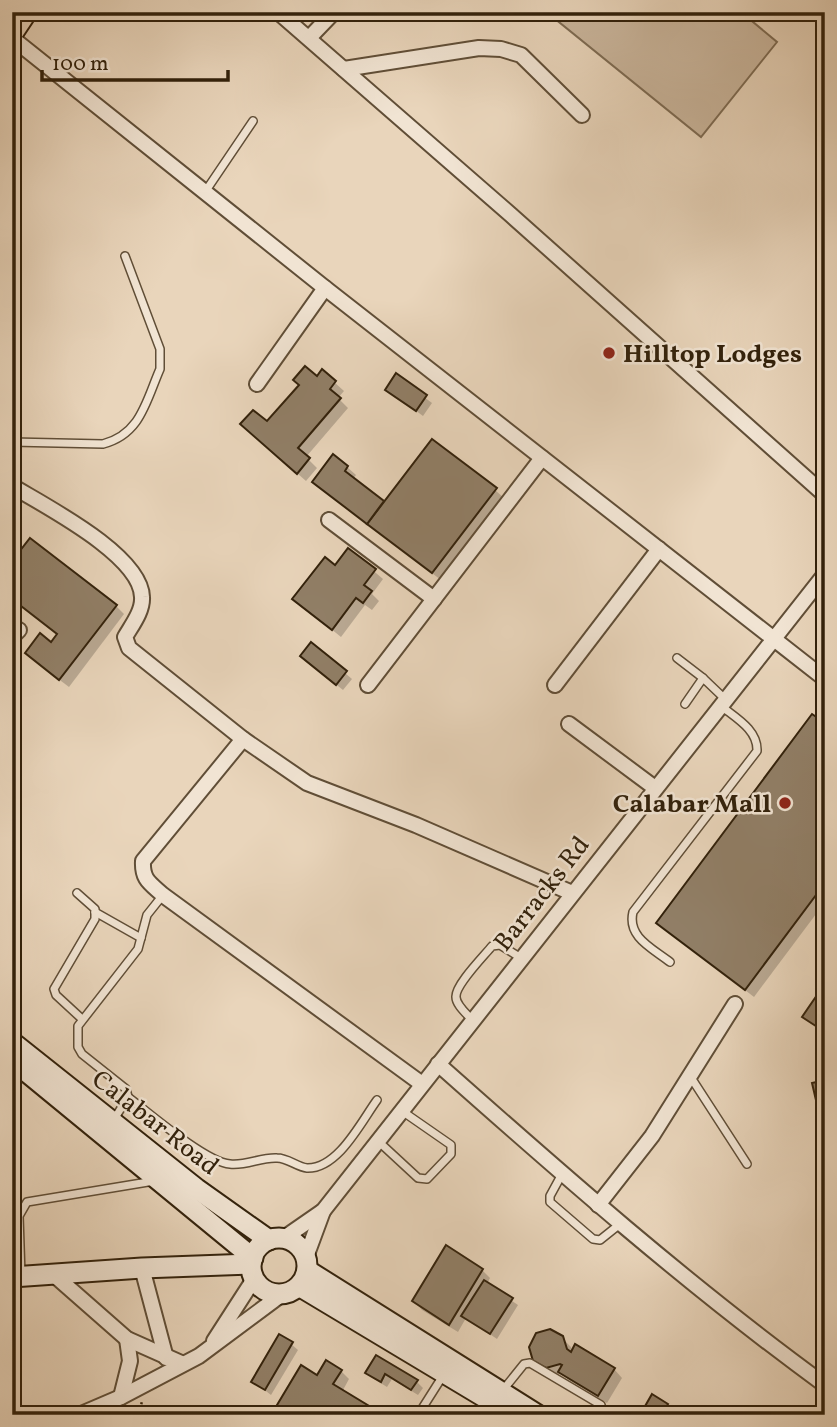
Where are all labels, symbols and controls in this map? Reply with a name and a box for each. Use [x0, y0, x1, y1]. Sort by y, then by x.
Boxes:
scale bar [42, 38, 228, 82]
text: 100 m [52, 50, 109, 79]
place label: Hilltop Lodges [623, 337, 802, 373]
marker: Hilltop Lodges [601, 345, 617, 361]
place label: Calabar Mall [613, 787, 771, 823]
marker: Calabar Mall [777, 795, 793, 811]
street label: Barracks Rd [486, 829, 599, 959]
street label: Calabar Road [84, 1062, 226, 1185]

